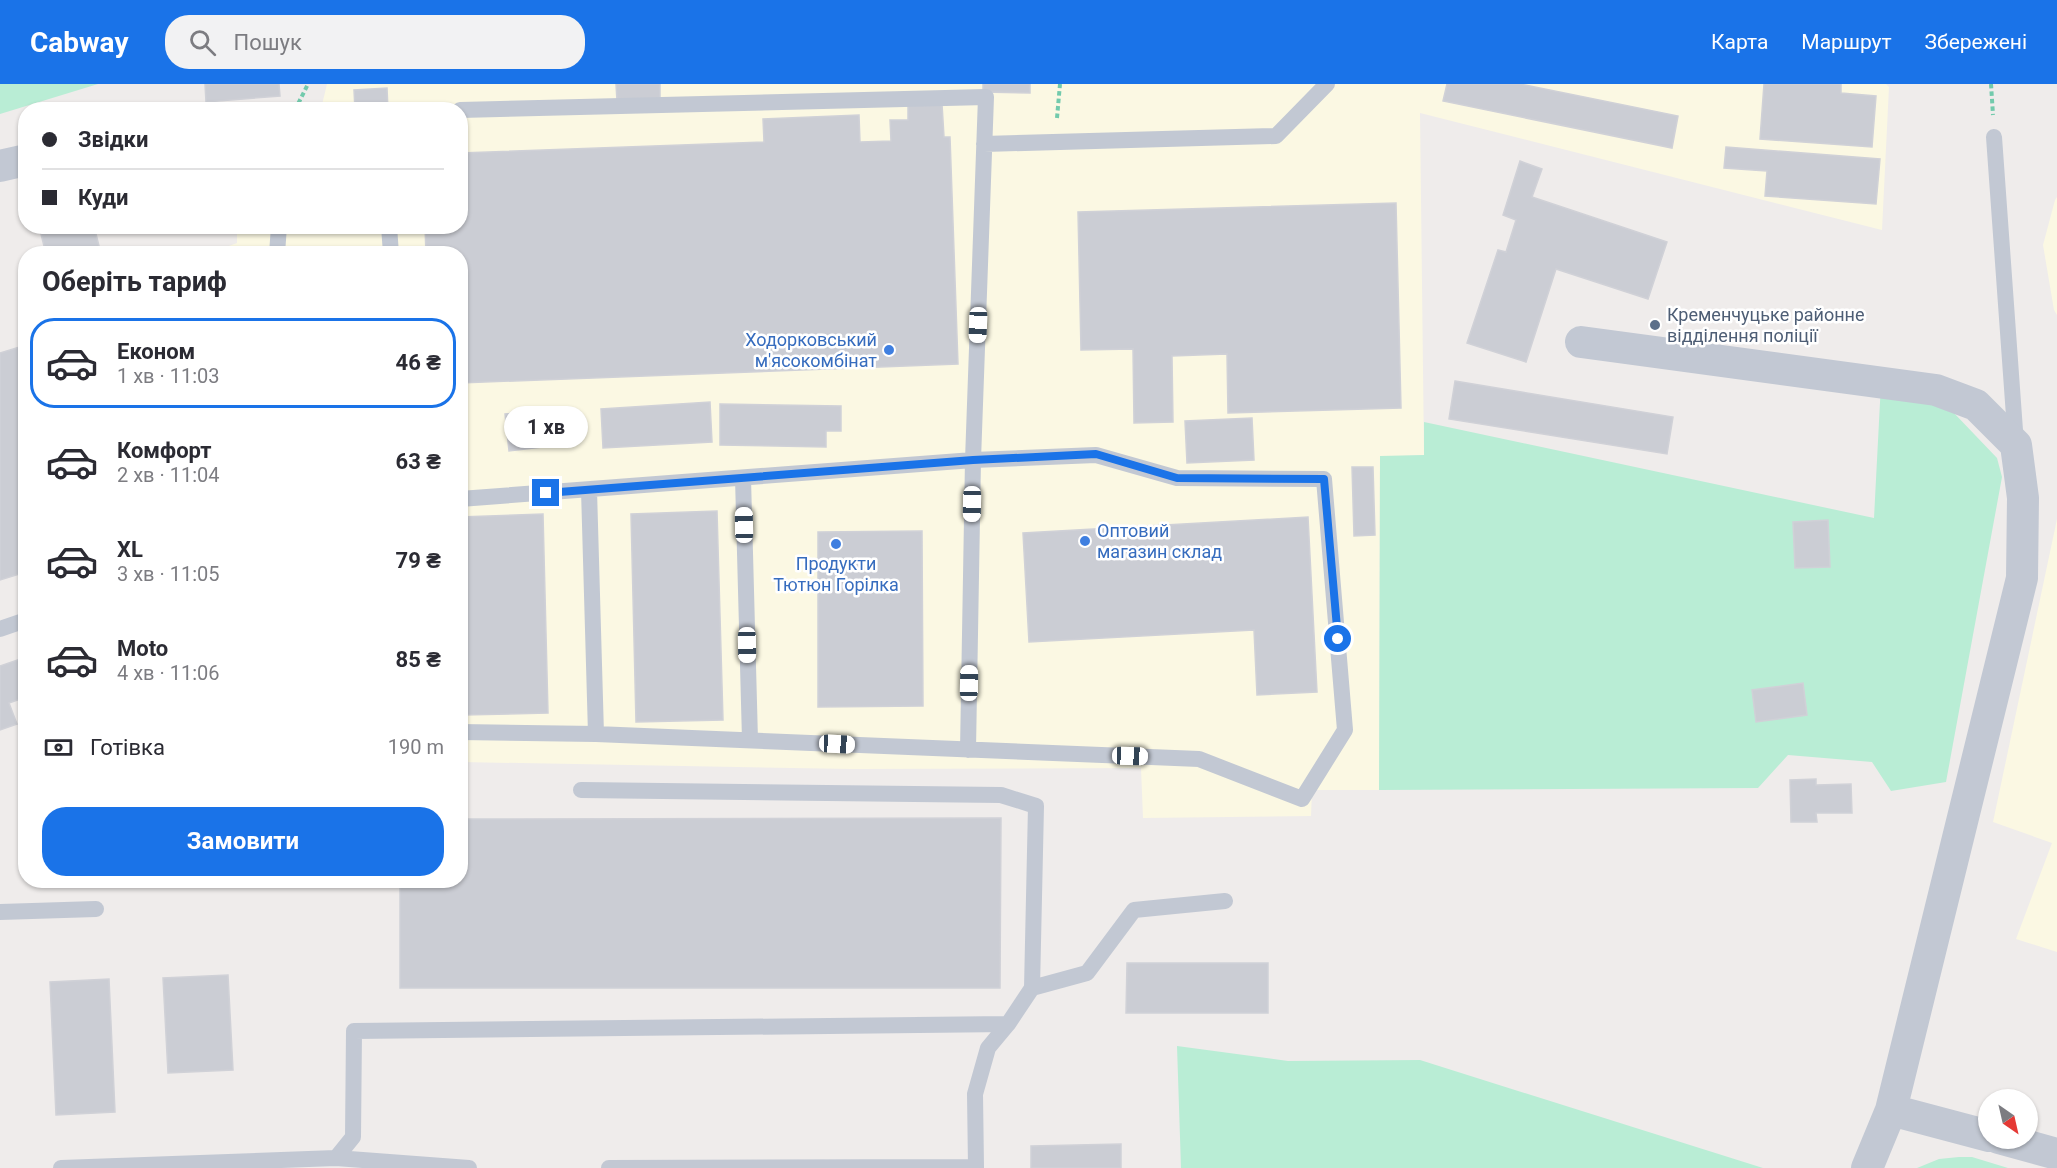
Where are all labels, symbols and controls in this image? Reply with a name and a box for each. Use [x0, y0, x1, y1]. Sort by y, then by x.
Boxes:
search box [165, 15, 585, 69]
text: Cabway [30, 26, 129, 59]
icon: search [186, 26, 219, 59]
text: Пошук [234, 30, 302, 55]
text: Карта [1711, 30, 1768, 54]
text: Маршрут [1801, 30, 1892, 54]
text: Збережені [1925, 30, 2027, 54]
text: Звідки [78, 127, 148, 152]
text: Куди [78, 185, 128, 210]
text: Оберіть тариф [42, 266, 227, 298]
place label: Кременчуцьке районне відділення поліції [1667, 304, 1865, 346]
car [968, 307, 988, 343]
marker: Кременчуцьке районне відділення поліції [1648, 318, 1662, 332]
place label: Ходорковський м'ясокомбінат [745, 329, 877, 371]
icon: car [45, 336, 99, 390]
text: Економ [117, 339, 195, 364]
marker: Ходорковський м'ясокомбінат [882, 343, 896, 357]
text: 46 ₴ [396, 350, 441, 375]
text: 1 хв · 11:03 [117, 364, 220, 388]
callout: 1 хв [504, 406, 588, 448]
text: 1 хв [527, 415, 565, 439]
icon: car [45, 435, 99, 489]
text: Комфорт [117, 438, 212, 463]
text: 63 ₴ [396, 449, 441, 474]
text: 2 хв · 11:04 [117, 463, 220, 487]
route end [532, 479, 559, 506]
car [963, 486, 981, 522]
car [735, 507, 753, 543]
place label: Оптовий магазин склад [1097, 520, 1222, 562]
icon: car [45, 534, 99, 588]
marker: Оптовий магазин склад [1078, 534, 1092, 548]
text: XL [117, 537, 143, 562]
marker: Продукти Тютюн Горілка [829, 537, 843, 551]
text: 79 ₴ [396, 548, 441, 573]
place label: Продукти Тютюн Горілка [773, 553, 899, 595]
text: 3 хв · 11:05 [117, 562, 220, 586]
route start [1324, 625, 1351, 652]
car [738, 627, 756, 663]
icon: car [45, 633, 99, 687]
text: Moto [117, 636, 168, 661]
text: 85 ₴ [396, 647, 441, 672]
text: 4 хв · 11:06 [117, 661, 220, 685]
car [960, 665, 978, 701]
icon: cash [42, 731, 75, 764]
car [819, 734, 855, 754]
text: Готівка [90, 735, 165, 760]
text: 190 m [388, 735, 444, 759]
car [1112, 746, 1148, 766]
button: Замовити [42, 807, 444, 876]
north arrow [1978, 1089, 2038, 1149]
map controls [1978, 1089, 2038, 1149]

